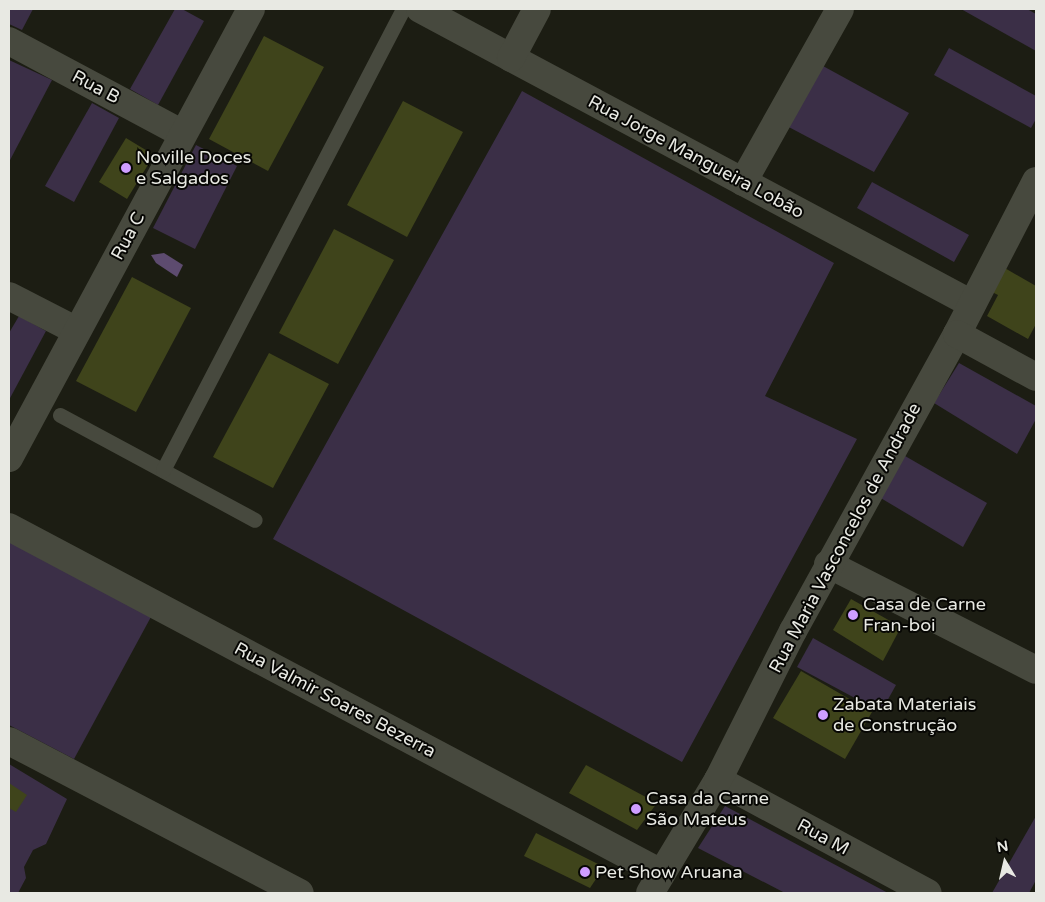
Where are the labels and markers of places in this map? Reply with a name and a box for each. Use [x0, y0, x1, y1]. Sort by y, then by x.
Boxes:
place label: Noville Doces e Salgados [136, 147, 251, 190]
marker: Noville Doces e Salgados [120, 162, 132, 174]
place label: Casa de Carne Fran-boi [863, 594, 986, 636]
marker: Casa de Carne Fran-boi [847, 609, 859, 621]
place label: Zabata Materiais de Construção [833, 694, 976, 736]
marker: Zabata Materiais de Construção [817, 709, 829, 721]
place label: Casa da Carne São Mateus [646, 788, 769, 831]
marker: Casa da Carne São Mateus [630, 803, 642, 815]
place label: Pet Show Aruana [595, 861, 743, 883]
marker: Pet Show Aruana [579, 866, 591, 878]

